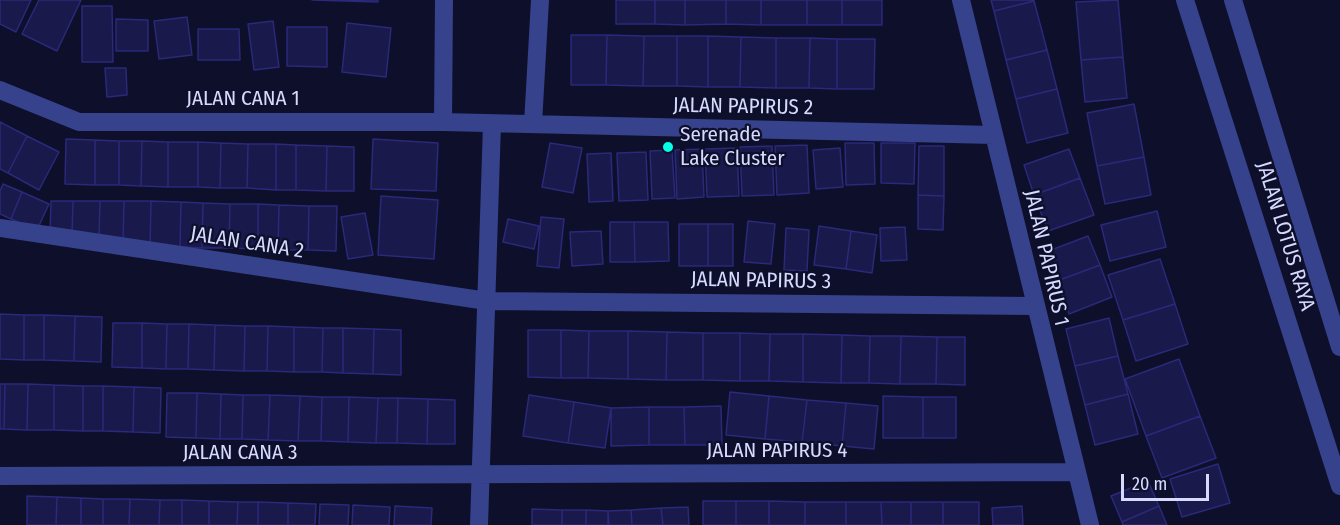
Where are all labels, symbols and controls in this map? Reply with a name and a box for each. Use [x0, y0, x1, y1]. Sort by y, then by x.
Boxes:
street label: JALAN CANA 1 [186, 86, 300, 112]
street label: JALAN PAPIRUS 2 [673, 93, 813, 121]
place label: Serenade Lake Cluster [680, 122, 785, 172]
marker: Serenade Lake Cluster [661, 140, 675, 154]
street label: JALAN LOTUS RAYA [1250, 158, 1320, 314]
street label: JALAN PAPIRUS 1 [1018, 187, 1074, 329]
street label: JALAN CANA 2 [188, 222, 306, 264]
street label: JALAN PAPIRUS 3 [691, 267, 831, 295]
street label: JALAN PAPIRUS 4 [706, 438, 848, 464]
street label: JALAN CANA 3 [183, 440, 297, 466]
scale bar [1124, 462, 1212, 500]
text: 20 m [1132, 473, 1167, 495]

